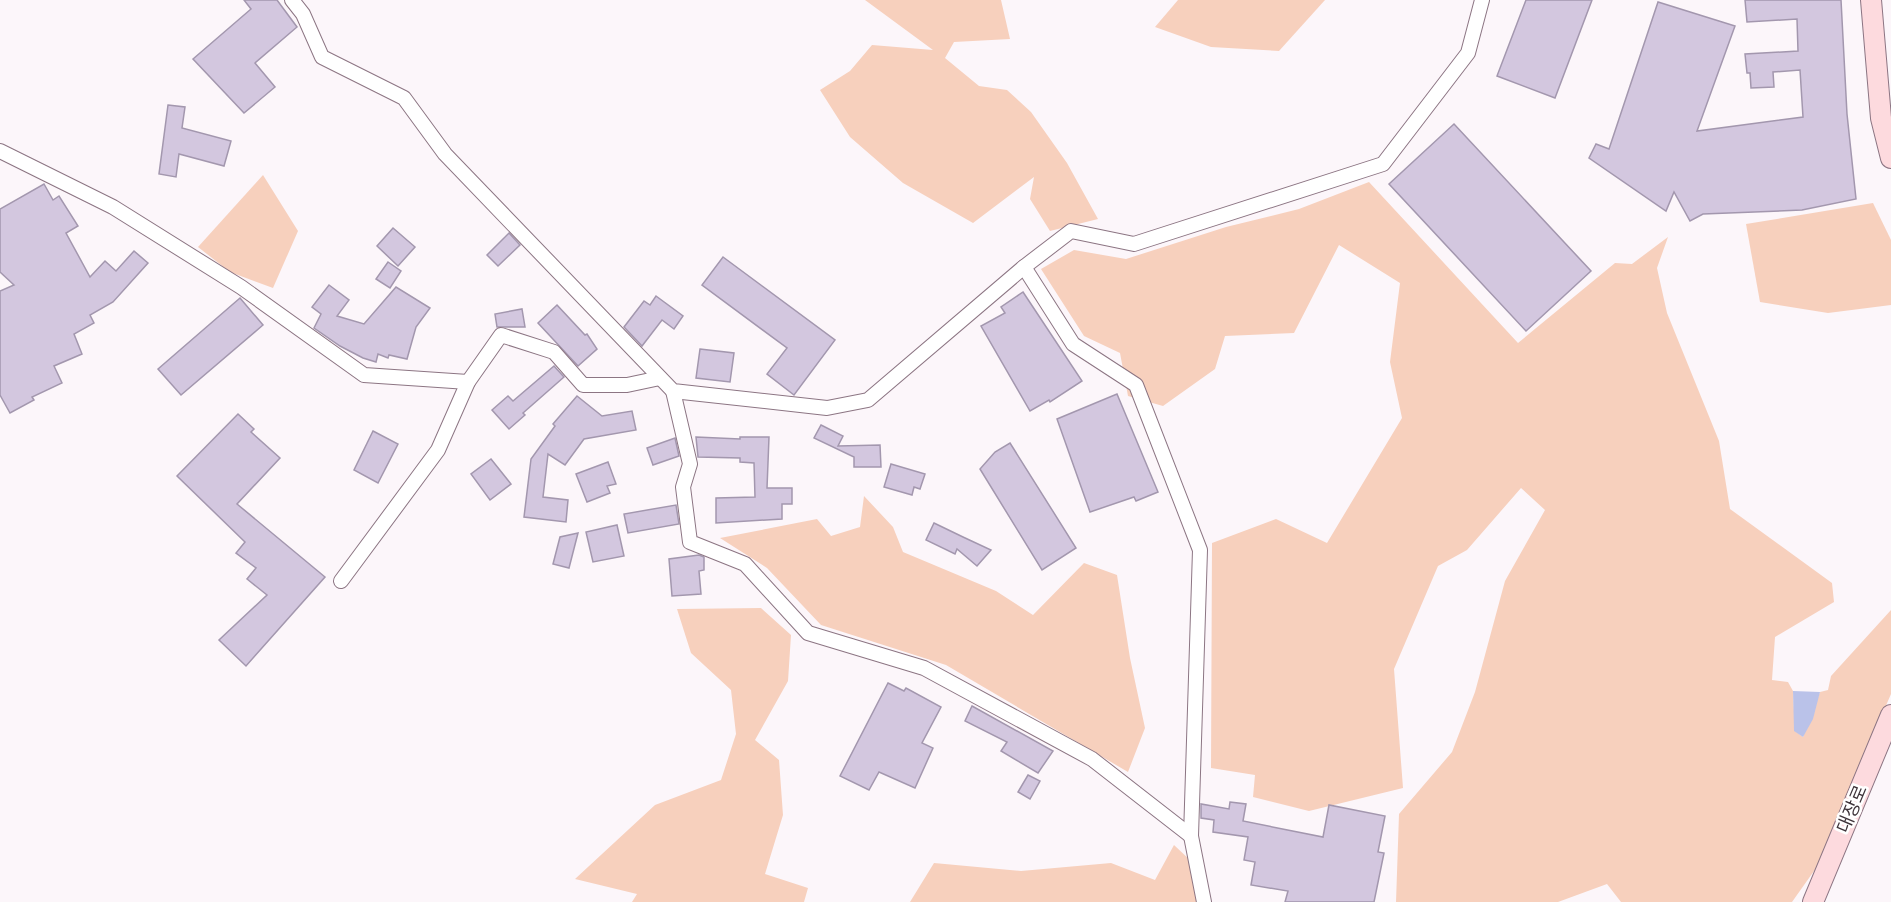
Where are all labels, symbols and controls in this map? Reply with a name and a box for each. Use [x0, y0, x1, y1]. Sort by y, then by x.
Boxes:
street label: 대장로 [1832, 782, 1871, 836]

